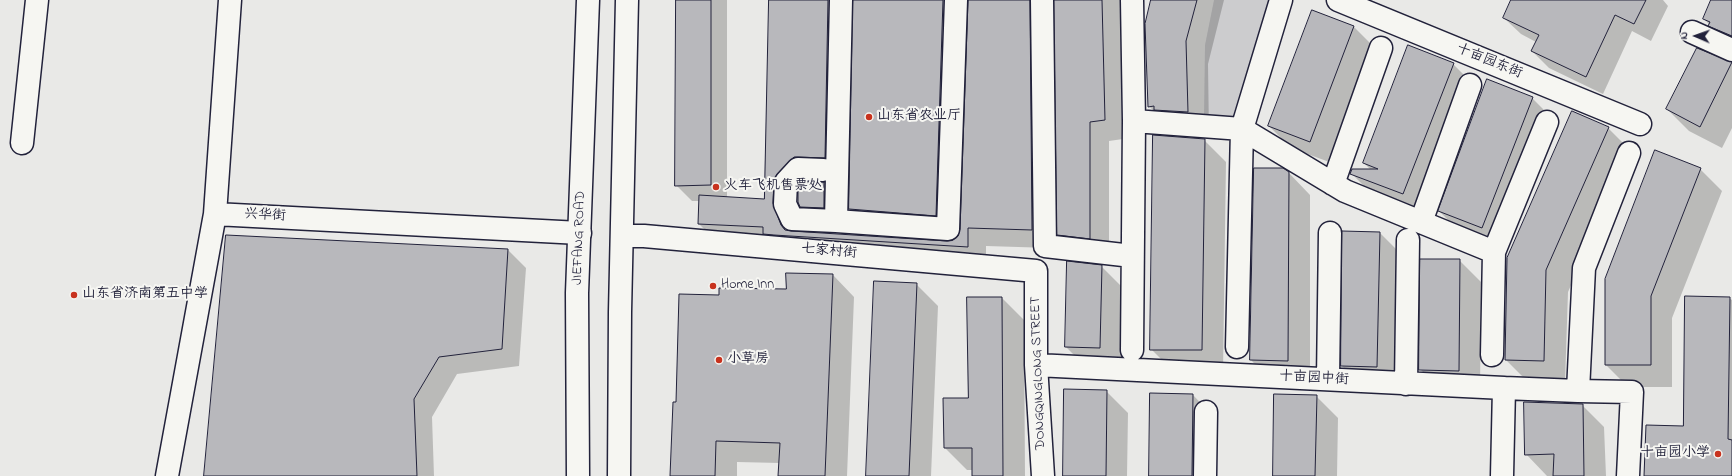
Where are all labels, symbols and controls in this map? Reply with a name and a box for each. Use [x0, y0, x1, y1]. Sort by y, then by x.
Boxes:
north arrow [1676, 16, 1716, 56]
text: N [1676, 32, 1692, 40]
street label: 十亩园东街 [1453, 41, 1525, 83]
place label: 山东省农业厅 [877, 109, 961, 125]
marker: 山东省农业厅 [864, 112, 874, 122]
place label: 火车飞机售票处 [724, 179, 822, 195]
marker: 火车飞机售票处 [711, 182, 721, 192]
street label: JIEFANG ROAD [570, 191, 590, 285]
street label: 兴华街 [244, 207, 286, 225]
street label: 七家村街 [800, 241, 858, 263]
place label: Home Inn [721, 278, 774, 294]
marker: Home Inn [708, 281, 718, 291]
place label: 山东省济南第五中学 [82, 287, 208, 303]
marker: 山东省济南第五中学 [69, 290, 79, 300]
street label: DONGQINGLONG STREET [1028, 296, 1050, 450]
place label: 小草房 [727, 352, 769, 368]
marker: 小草房 [714, 355, 724, 365]
street label: 十亩园中街 [1279, 369, 1349, 389]
place label: 十亩园小学 [1640, 446, 1710, 462]
marker: 十亩园小学 [1713, 449, 1723, 459]

